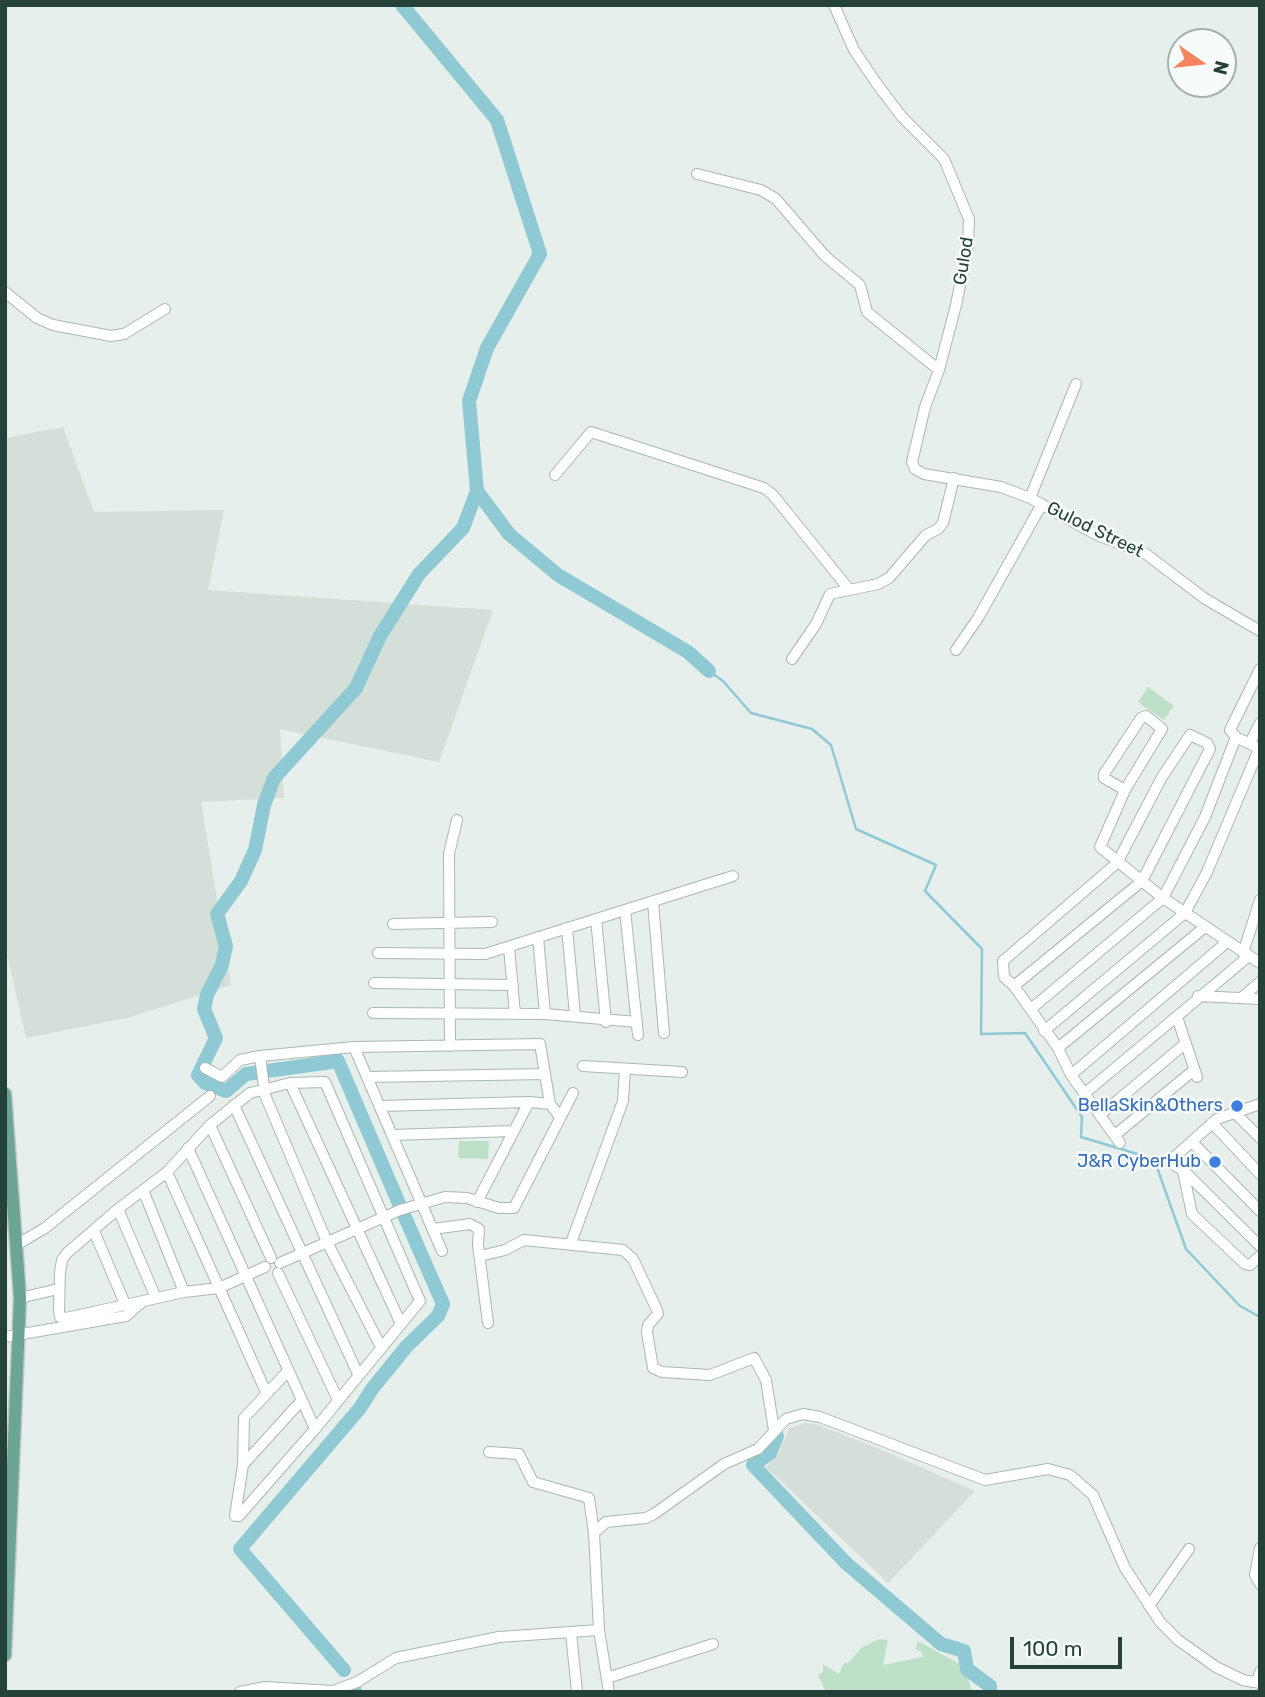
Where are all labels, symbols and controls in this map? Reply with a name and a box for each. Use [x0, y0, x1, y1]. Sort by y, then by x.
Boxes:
north arrow [1167, 28, 1237, 98]
text: N [1208, 58, 1234, 77]
street label: Gulod [950, 235, 978, 287]
street label: Gulod Street [1043, 497, 1147, 563]
place label: BellaSkin&Others [1078, 1095, 1223, 1117]
marker: BellaSkin&Others [1229, 1098, 1245, 1114]
place label: J&R CyberHub [1077, 1151, 1201, 1173]
marker: J&R CyberHub [1207, 1154, 1223, 1170]
scale bar [1013, 1624, 1125, 1668]
text: 100 m [1023, 1636, 1082, 1661]

